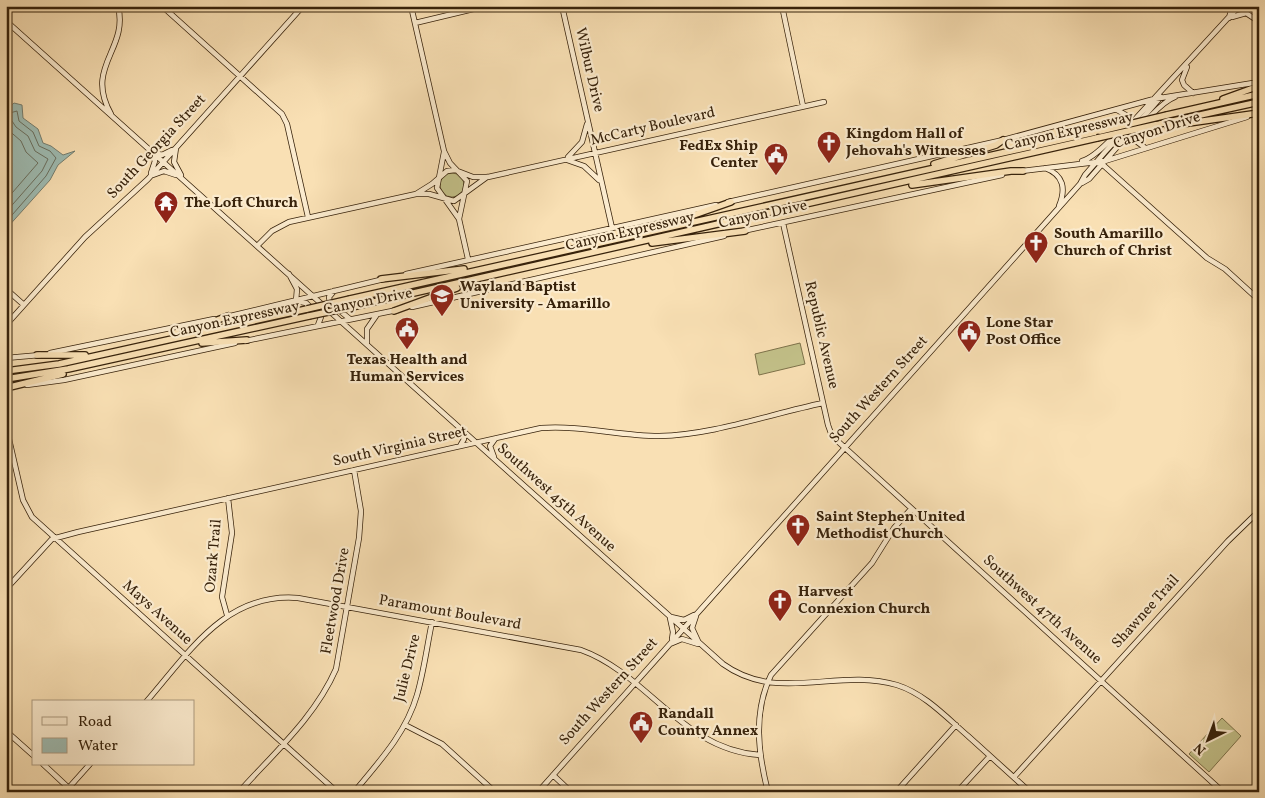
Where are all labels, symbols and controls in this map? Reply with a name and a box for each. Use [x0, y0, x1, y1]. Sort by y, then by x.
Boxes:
street label: Wilbur Drive [569, 26, 609, 114]
street label: South Georgia Street [103, 90, 211, 204]
street label: McCarty Boulevard [589, 102, 717, 152]
street label: Canyon Expressway [1003, 107, 1135, 157]
street label: Canyon Drive [1111, 107, 1203, 155]
place label: Kingdom Hall of Jehovah's Witnesses [845, 124, 986, 162]
church icon: Kingdom Hall of Jehovah's Witnesses [816, 130, 842, 164]
place label: FedEx Ship Center [679, 136, 758, 174]
public building icon: FedEx Ship Center [763, 142, 789, 176]
temple icon: The Loft Church [153, 190, 179, 224]
place label: The Loft Church [184, 193, 298, 214]
street label: Canyon Drive [717, 195, 809, 235]
street label: Canyon Expressway [564, 207, 696, 257]
place label: South Amarillo Church of Christ [1054, 224, 1172, 262]
church icon: South Amarillo Church of Christ [1023, 230, 1049, 264]
place label: Wayland Baptist University - Amarillo [460, 277, 611, 315]
street label: Republic Avenue [798, 279, 844, 391]
street label: Canyon Drive [322, 283, 414, 321]
school or university icon: Wayland Baptist University - Amarillo [429, 283, 455, 317]
street label: Canyon Expressway [168, 296, 302, 344]
place label: Lone Star Post Office [986, 313, 1061, 351]
public building icon: Texas Health and Human Services [394, 316, 420, 350]
public building icon: Lone Star Post Office [956, 319, 982, 353]
street label: South Western Street [825, 331, 933, 449]
place label: Texas Health and Human Services [347, 350, 467, 388]
street label: South Virginia Street [331, 421, 469, 473]
street label: Southwest 45th Avenue [492, 439, 620, 557]
place label: Saint Stephen United Methodist Church [816, 507, 965, 545]
church icon: Saint Stephen United Methodist Church [785, 513, 811, 547]
street label: Ozark Trail [200, 518, 228, 594]
street label: Fleetwood Drive [316, 546, 356, 656]
street label: Southwest 47th Avenue [978, 551, 1106, 669]
street label: Shawnee Trail [1107, 571, 1185, 653]
street label: Mays Avenue [117, 576, 197, 650]
place label: Harvest Connexion Church [798, 582, 931, 620]
church icon: Harvest Connexion Church [767, 588, 793, 622]
street label: Paramount Boulevard [377, 590, 523, 636]
street label: Julie Drive [389, 632, 427, 704]
street label: South Western Street [555, 633, 663, 751]
legend [32, 700, 195, 766]
place label: Randall County Annex [658, 704, 759, 742]
public building icon: Randall County Annex [628, 710, 654, 744]
text: Road [78, 712, 112, 733]
north arrow [1182, 716, 1232, 766]
text: Water [78, 736, 118, 757]
text: N [1190, 738, 1210, 759]

